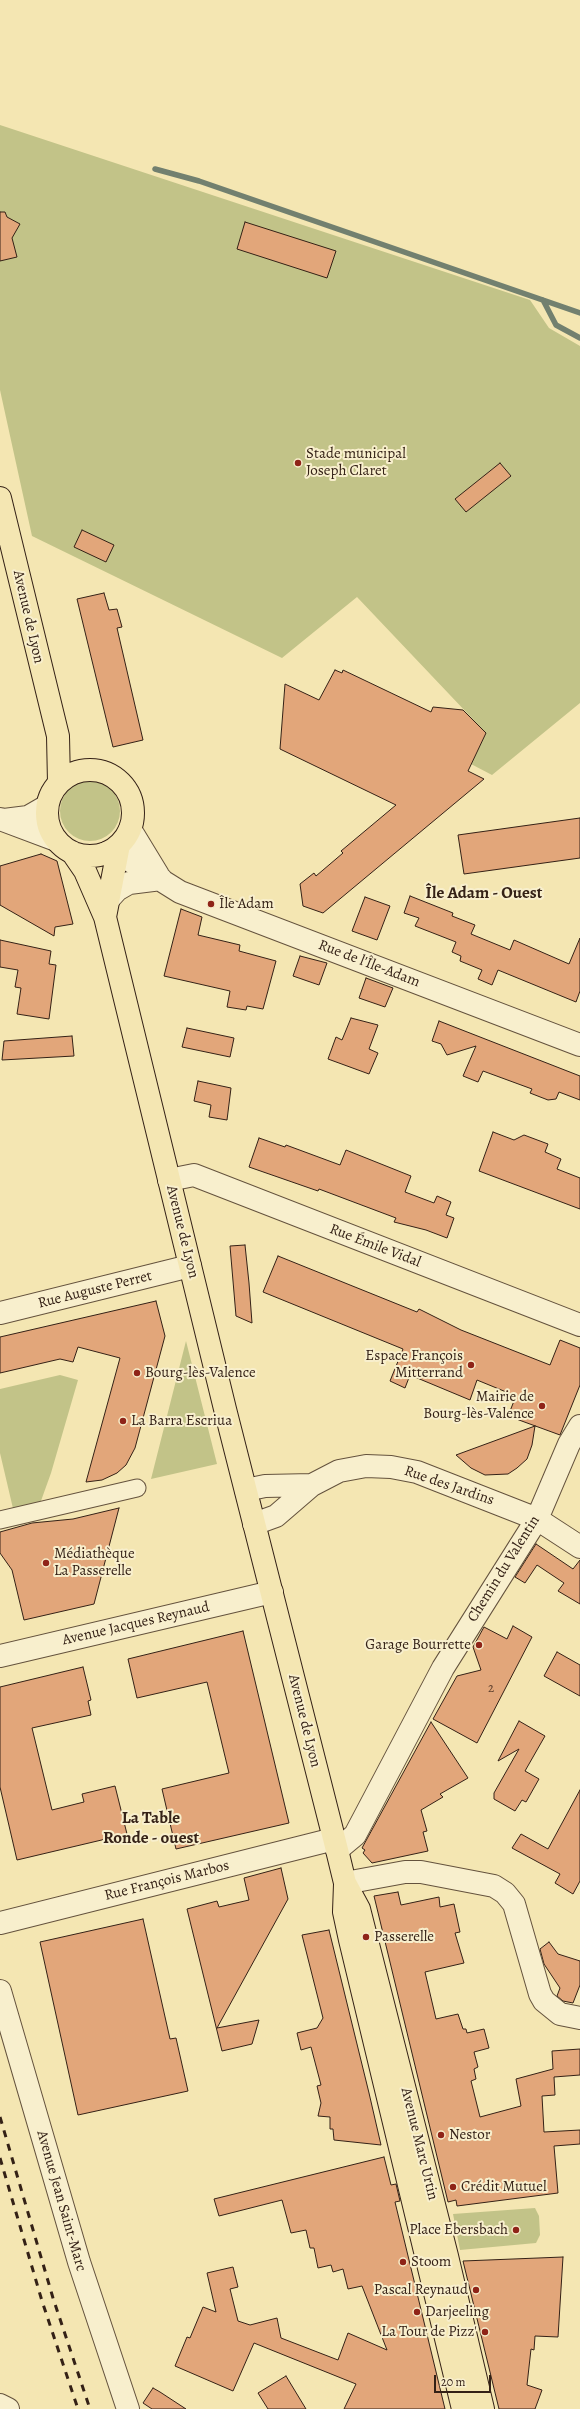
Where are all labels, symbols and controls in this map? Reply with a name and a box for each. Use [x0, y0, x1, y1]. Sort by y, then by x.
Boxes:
place label: Stade municipal Joseph Claret [306, 445, 406, 480]
marker: Stade municipal Joseph Claret [293, 458, 303, 468]
street label: Avenue de Lyon [9, 569, 47, 665]
district label: Île Adam - Ouest [426, 884, 542, 904]
place label: Île Adam [219, 895, 274, 913]
marker: Île Adam [206, 899, 216, 909]
street label: Rue de l'Île-Adam [316, 936, 422, 992]
street label: Avenue de Lyon [162, 1184, 202, 1280]
street label: Rue Émile Vidal [327, 1220, 423, 1272]
street label: Rue Auguste Perret [36, 1267, 154, 1313]
place label: Espace François Mitterrand [365, 1347, 463, 1382]
marker: Espace François Mitterrand [466, 1360, 476, 1370]
place label: Bourg-lès-Valence [145, 1364, 256, 1382]
marker: Bourg-lès-Valence [132, 1368, 142, 1378]
place label: Mairie de Bourg-lès-Valence [423, 1388, 534, 1423]
marker: Mairie de Bourg-lès-Valence [537, 1401, 547, 1411]
place label: La Barra Escriua [131, 1412, 232, 1430]
marker: La Barra Escriua [118, 1416, 128, 1426]
street label: Rue des Jardins [402, 1462, 496, 1510]
street label: Chemin du Valentin [464, 1512, 544, 1626]
place label: Médiathèque La Passerelle [54, 1545, 135, 1580]
marker: Médiathèque La Passerelle [41, 1558, 51, 1568]
street label: Avenue Jacques Reynaud [61, 1598, 211, 1650]
place label: Garage Bourrette [365, 1636, 471, 1654]
marker: Garage Bourrette [474, 1640, 484, 1650]
street label: Avenue de Lyon [284, 1673, 324, 1769]
house number: 2 [488, 1681, 494, 1697]
district label: La Table Ronde - ouest [103, 1809, 199, 1849]
street label: Rue François Marbos [103, 1857, 231, 1905]
place label: Passerelle [374, 1928, 434, 1946]
marker: Passerelle [361, 1932, 371, 1942]
street label: Avenue Marc Urtin [396, 2086, 442, 2202]
place label: Nestor [449, 2126, 490, 2144]
street label: Avenue Jean Saint-Marc [32, 2129, 90, 2273]
marker: Nestor [436, 2130, 446, 2140]
place label: Crédit Mutuel [461, 2178, 547, 2196]
marker: Crédit Mutuel [448, 2182, 458, 2192]
place label: Place Ebersbach [409, 2221, 508, 2239]
marker: Place Ebersbach [511, 2225, 521, 2235]
place label: Stoom [411, 2253, 451, 2271]
marker: Stoom [398, 2257, 408, 2267]
place label: Pascal Reynaud [374, 2281, 468, 2299]
marker: Pascal Reynaud [471, 2285, 481, 2295]
place label: Darjeeling [425, 2303, 489, 2321]
marker: Darjeeling [412, 2307, 422, 2317]
place label: La Tour de Pizz' [381, 2323, 477, 2341]
marker: La Tour de Pizz' [480, 2327, 490, 2337]
scale bar [436, 2367, 493, 2393]
text: 20 m [441, 2374, 465, 2390]

